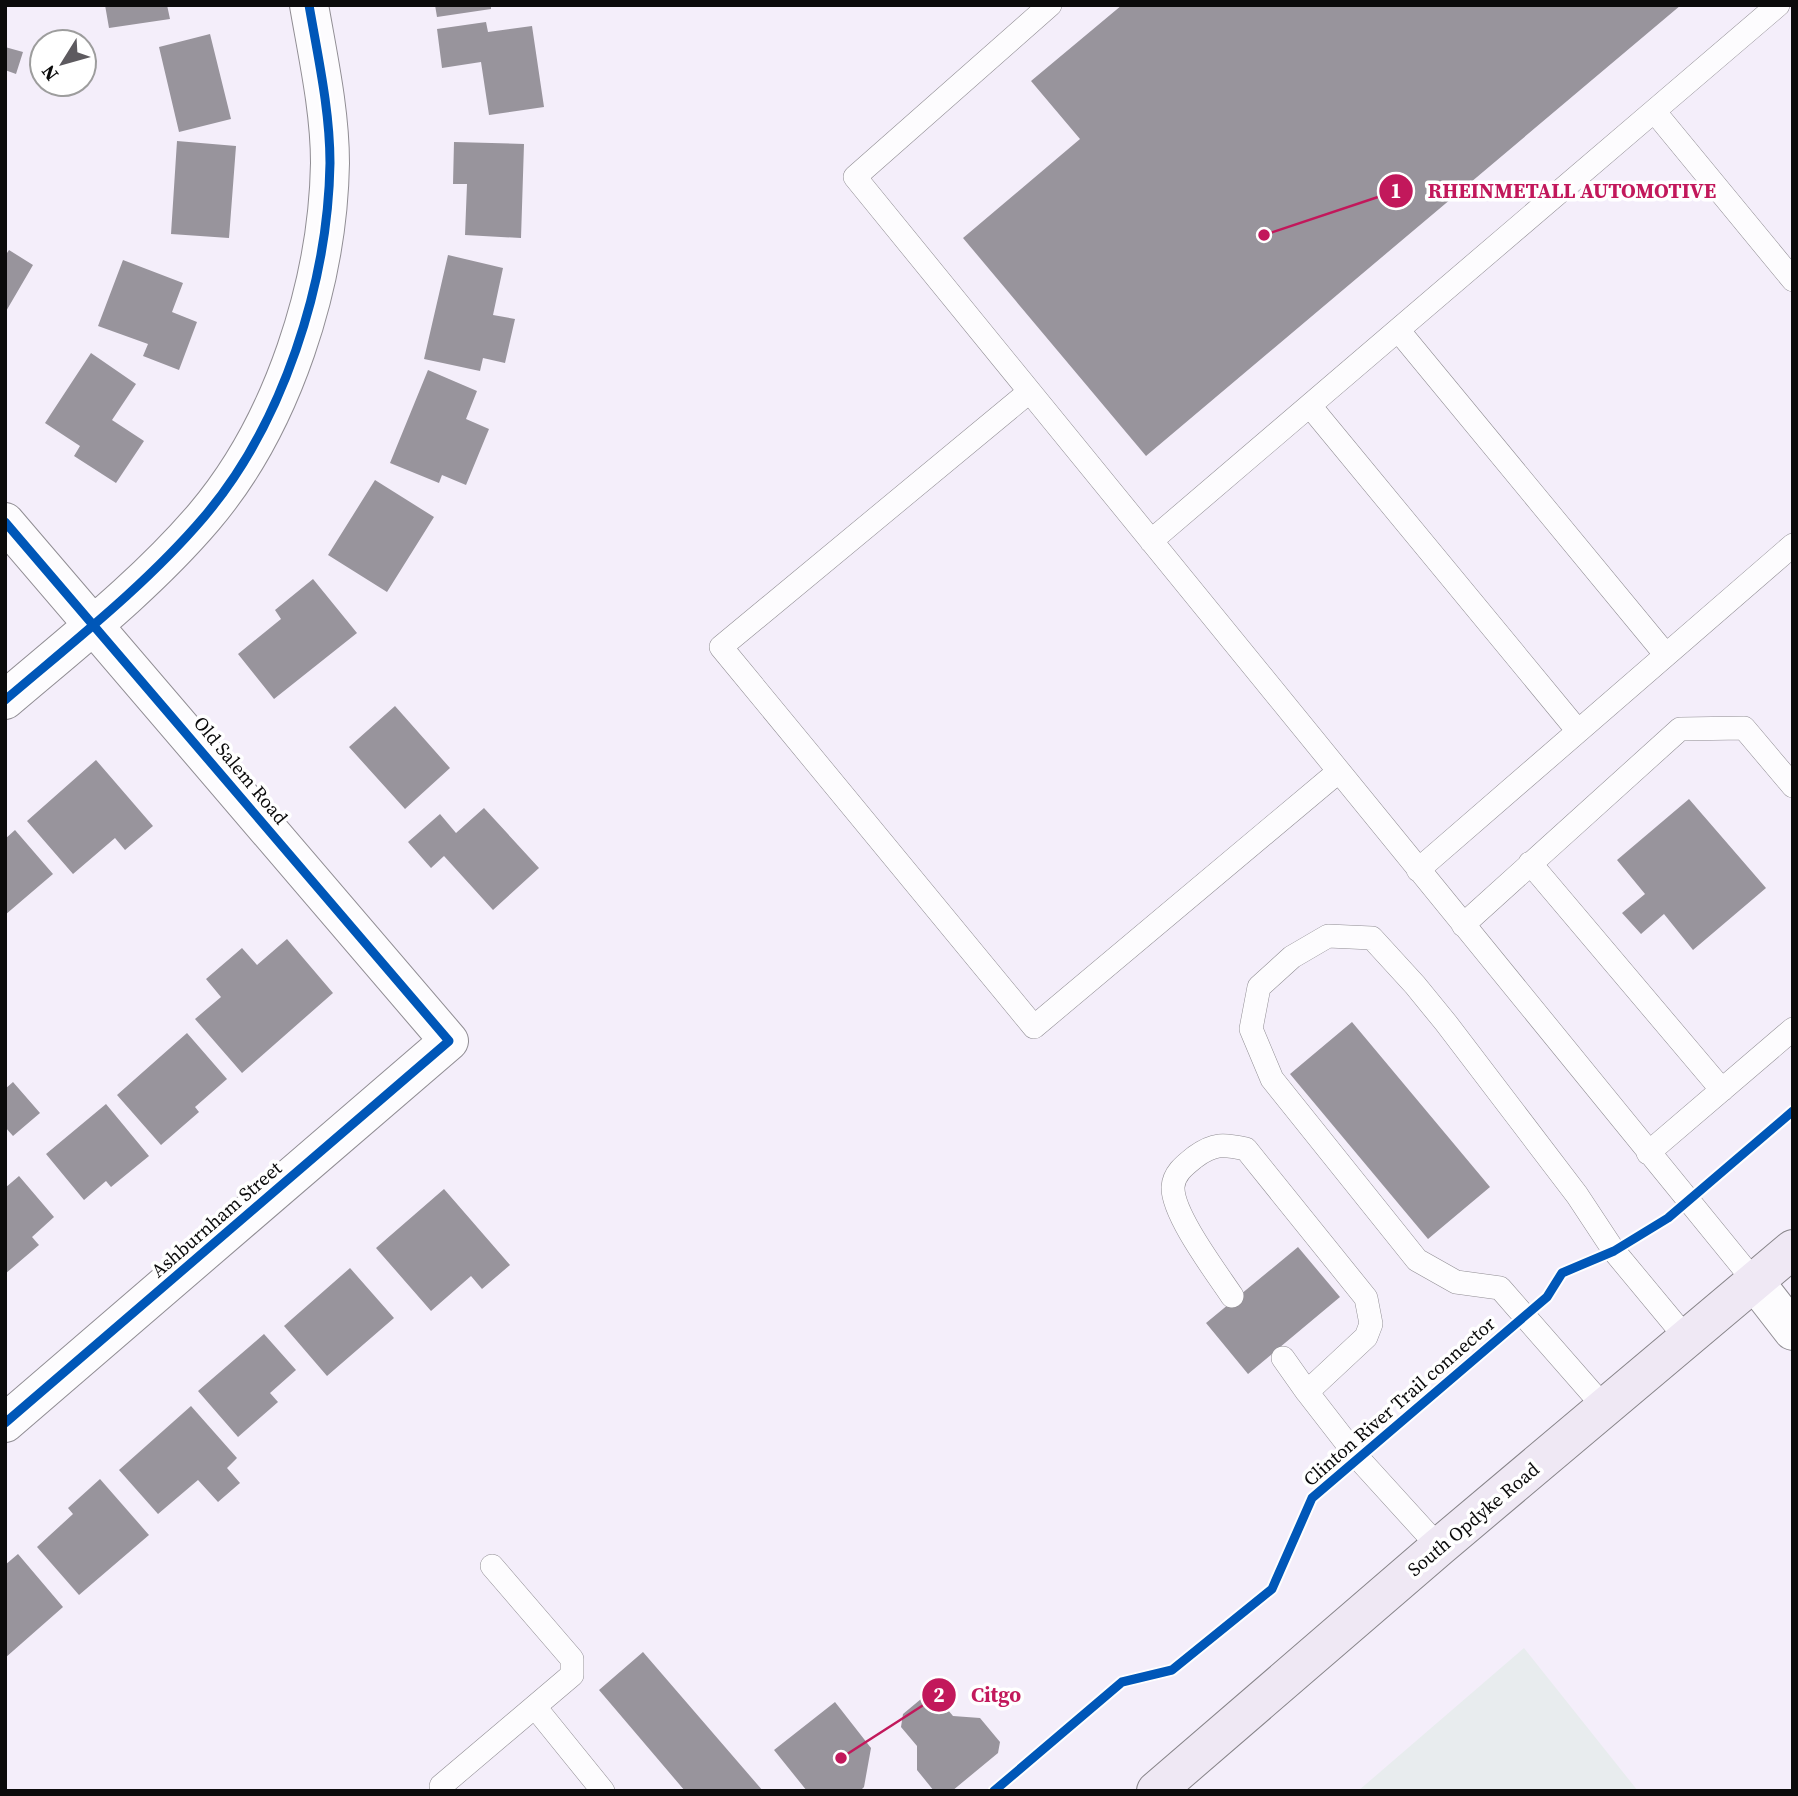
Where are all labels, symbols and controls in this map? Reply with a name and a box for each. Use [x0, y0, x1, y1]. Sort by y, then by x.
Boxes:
north arrow [28, 28, 98, 98]
text: N [35, 60, 64, 87]
callout: RHEINMETALL AUTOMOTIVE [1379, 170, 1730, 212]
text: 1 [1390, 176, 1402, 205]
text: RHEINMETALL AUTOMOTIVE [1428, 176, 1716, 205]
street label: Old Salem Road [188, 710, 294, 830]
street label: Ashburnham Street [145, 1154, 287, 1283]
street label: Clinton River Trail connector [1297, 1310, 1501, 1492]
street label: South Opdyke Road [1402, 1456, 1545, 1582]
callout: Citgo [922, 1674, 1035, 1716]
text: 2 [933, 1680, 945, 1709]
text: Citgo [971, 1680, 1021, 1709]

